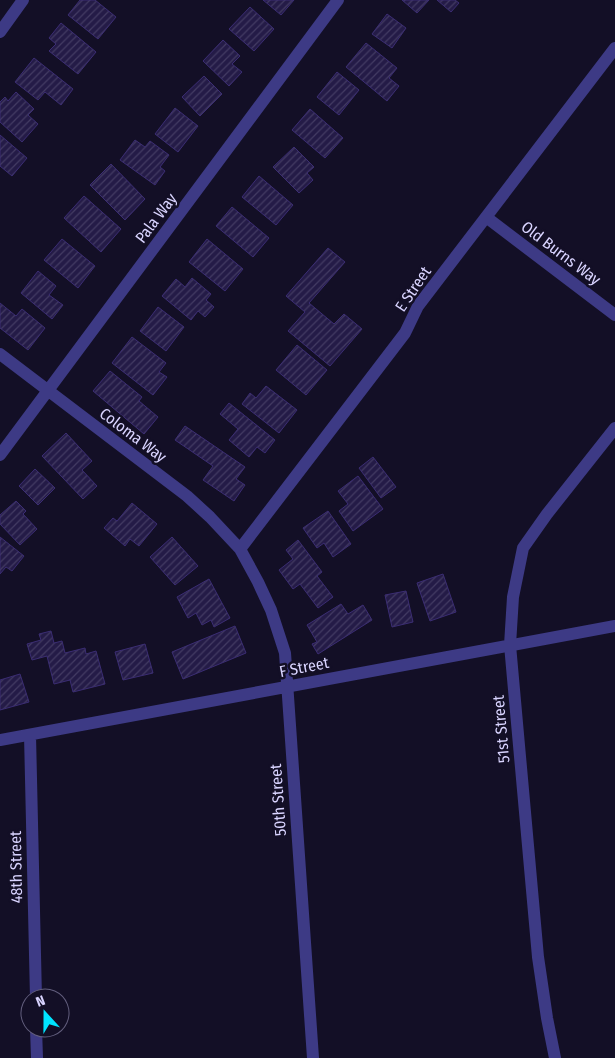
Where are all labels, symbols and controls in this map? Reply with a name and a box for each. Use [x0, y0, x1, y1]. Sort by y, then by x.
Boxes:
street label: Pala Way [131, 189, 181, 247]
street label: Old Burns Way [518, 217, 605, 290]
street label: E Street [391, 262, 435, 315]
street label: Coloma Way [96, 404, 171, 467]
street label: F Street [278, 653, 331, 681]
street label: 51st Street [489, 694, 513, 764]
street label: 50th Street [266, 762, 290, 837]
street label: 48th Street [6, 830, 26, 903]
north arrow [20, 988, 70, 1038]
text: N [34, 992, 47, 1011]

